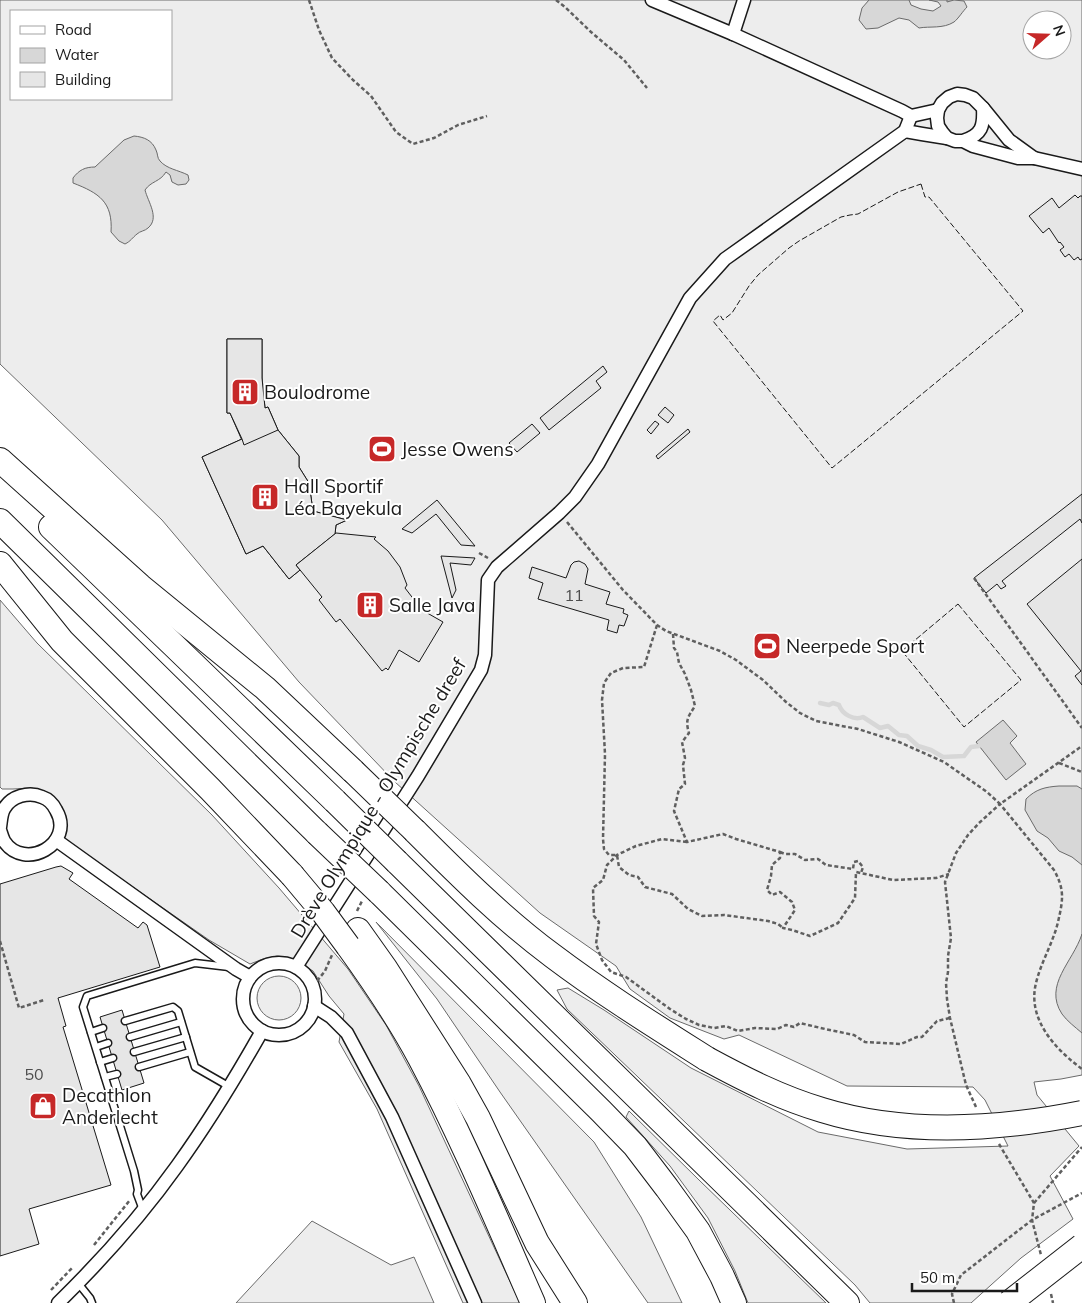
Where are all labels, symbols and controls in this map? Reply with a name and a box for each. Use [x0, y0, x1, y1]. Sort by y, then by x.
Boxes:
legend [10, 10, 172, 100]
north arrow [1022, 10, 1072, 60]
text: Road [55, 20, 92, 39]
text: N [1049, 23, 1069, 39]
text: Water [55, 45, 99, 64]
text: Building [55, 70, 111, 89]
building icon: Boulodrome [230, 377, 260, 407]
place label: Boulodrome [264, 380, 370, 404]
sports icon: Jesse Owens [367, 434, 397, 464]
place label: Jesse Owens [401, 437, 514, 461]
place label: Hall Sportif Léa Bayekula [284, 474, 402, 520]
building icon: Hall Sportif Léa Bayekula [250, 482, 280, 512]
house number: 11 [564, 585, 584, 605]
building icon: Salle Java [355, 590, 385, 620]
place label: Salle Java [389, 593, 475, 617]
sports icon: Neerpede Sport [752, 631, 782, 661]
place label: Neerpede Sport [786, 634, 925, 658]
street label: Drève Olympique - Olympische dreef [285, 654, 471, 942]
house number: 50 [24, 1064, 44, 1084]
place label: Decathlon Anderlecht [62, 1083, 158, 1129]
shop icon: Decathlon Anderlecht [28, 1091, 58, 1121]
scale bar [912, 1260, 1017, 1292]
text: 50 m [920, 1268, 955, 1287]

